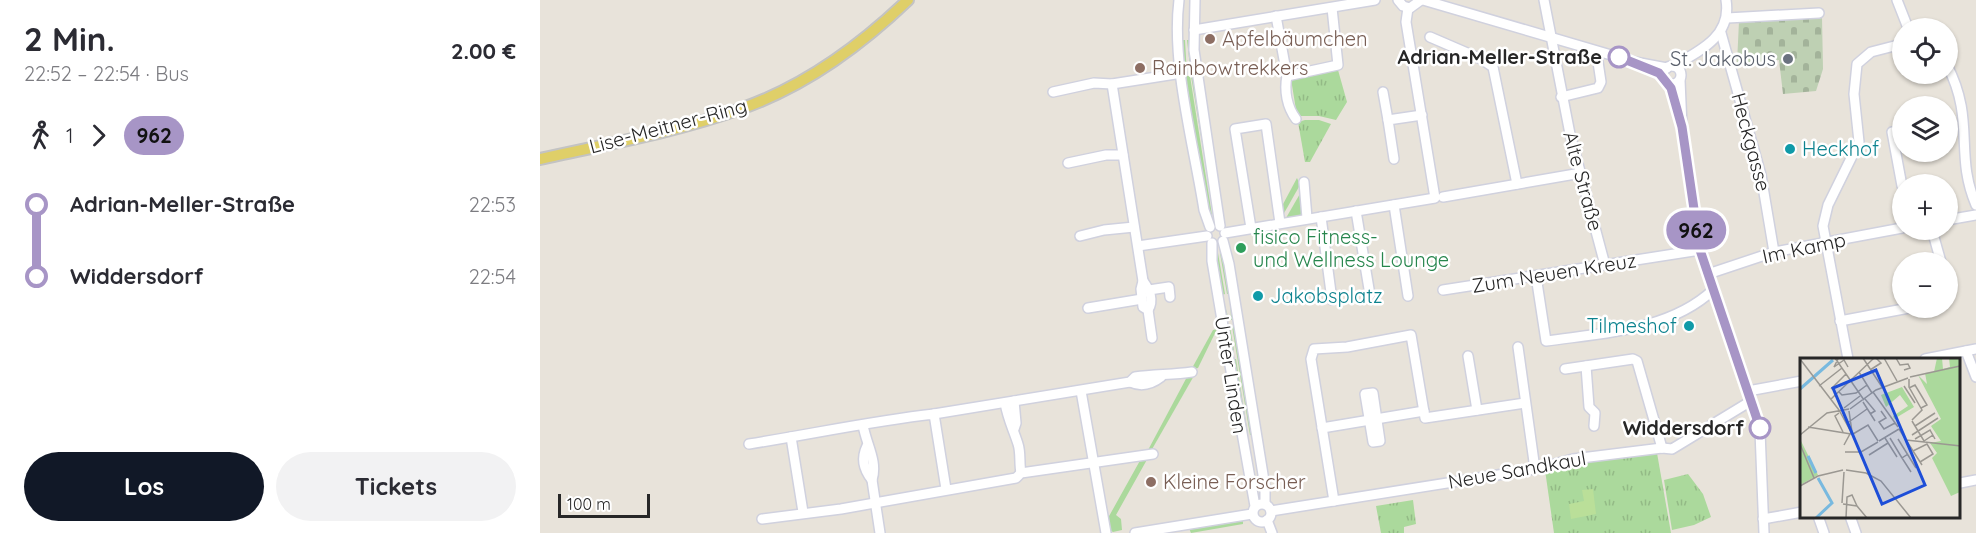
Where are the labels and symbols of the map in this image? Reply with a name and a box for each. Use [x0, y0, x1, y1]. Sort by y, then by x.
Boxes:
place label: Apfelbäumchen [1222, 26, 1368, 51]
marker: Apfelbäumchen [1203, 32, 1217, 46]
place label: Adrian-Meller-Straße [1397, 44, 1602, 69]
marker: Adrian-Meller-Straße [1608, 46, 1630, 68]
place label: St. Jakobus [1670, 46, 1776, 71]
marker: St. Jakobus [1781, 52, 1795, 66]
place label: Rainbowtrekkers [1152, 55, 1308, 80]
marker: Rainbowtrekkers [1133, 61, 1147, 75]
street label: Heckgasse [1726, 90, 1777, 194]
street label: Lise-Meitner-Ring [586, 92, 750, 159]
street label: Alte Straße [1558, 128, 1609, 233]
place label: Heckhof [1802, 136, 1879, 161]
marker: Heckhof [1783, 142, 1797, 156]
line badge: 962 [1662, 210, 1730, 250]
place label: fisico Fitness- und Wellness Lounge [1253, 224, 1449, 272]
street label: Im Kamp [1760, 226, 1848, 269]
marker: fisico Fitness- und Wellness Lounge [1234, 241, 1248, 255]
street label: Zum Neuen Kreuz [1470, 247, 1638, 298]
place label: Jakobsplatz [1270, 283, 1383, 308]
marker: Jakobsplatz [1251, 289, 1265, 303]
place label: Tilmeshof [1586, 313, 1677, 338]
street label: Unter Linden [1210, 314, 1253, 435]
marker: Tilmeshof [1682, 319, 1696, 333]
inset map [1800, 358, 1961, 518]
place label: Widdersdorf [1623, 415, 1744, 440]
marker: Widdersdorf [1749, 417, 1771, 439]
street label: Neue Sandkaul [1446, 445, 1588, 494]
place label: Kleine Forscher [1163, 469, 1306, 494]
marker: Kleine Forscher [1144, 475, 1158, 489]
scale bar [558, 491, 650, 518]

